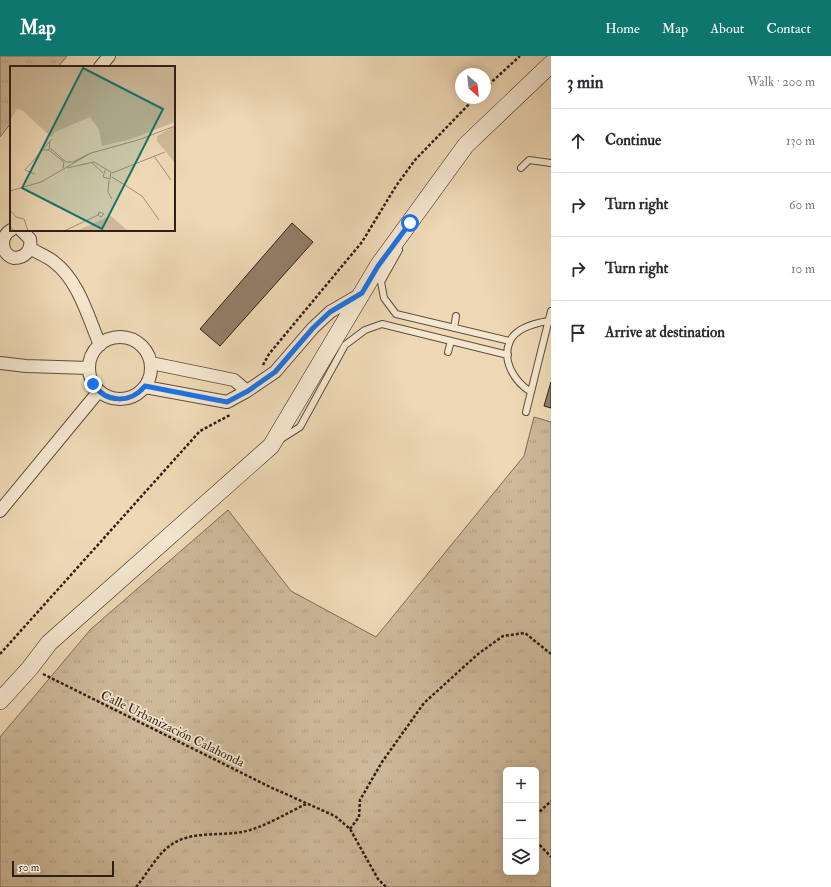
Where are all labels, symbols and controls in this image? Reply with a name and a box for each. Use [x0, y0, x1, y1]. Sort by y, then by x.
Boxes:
text: Map [20, 16, 56, 40]
text: Home [605, 20, 640, 37]
text: Map [662, 20, 688, 37]
text: About [710, 20, 744, 37]
text: Contact [766, 20, 811, 37]
inset map [10, 66, 175, 231]
north arrow [455, 68, 491, 104]
text: 3 min [567, 72, 604, 93]
text: Walk · 200 m [747, 74, 815, 90]
icon: ahead [567, 130, 589, 152]
text: Continue [605, 131, 661, 150]
text: 130 m [786, 133, 815, 149]
icon: right [567, 194, 589, 216]
text: Turn right [605, 195, 668, 214]
text: 60 m [789, 197, 815, 213]
route start [401, 214, 419, 232]
icon: right [567, 258, 589, 280]
text: Turn right [605, 259, 668, 278]
text: 10 m [791, 261, 815, 277]
icon: arrive [567, 322, 589, 344]
text: Arrive at destination [605, 323, 725, 342]
route end [84, 375, 102, 393]
street label: Calle Urbanización Calahonda [98, 687, 248, 771]
map controls [503, 767, 539, 875]
button: + [503, 767, 539, 803]
button: − [503, 803, 539, 839]
button: layers [503, 839, 539, 875]
scale bar [12, 859, 114, 878]
text: 50 m [18, 861, 39, 874]

